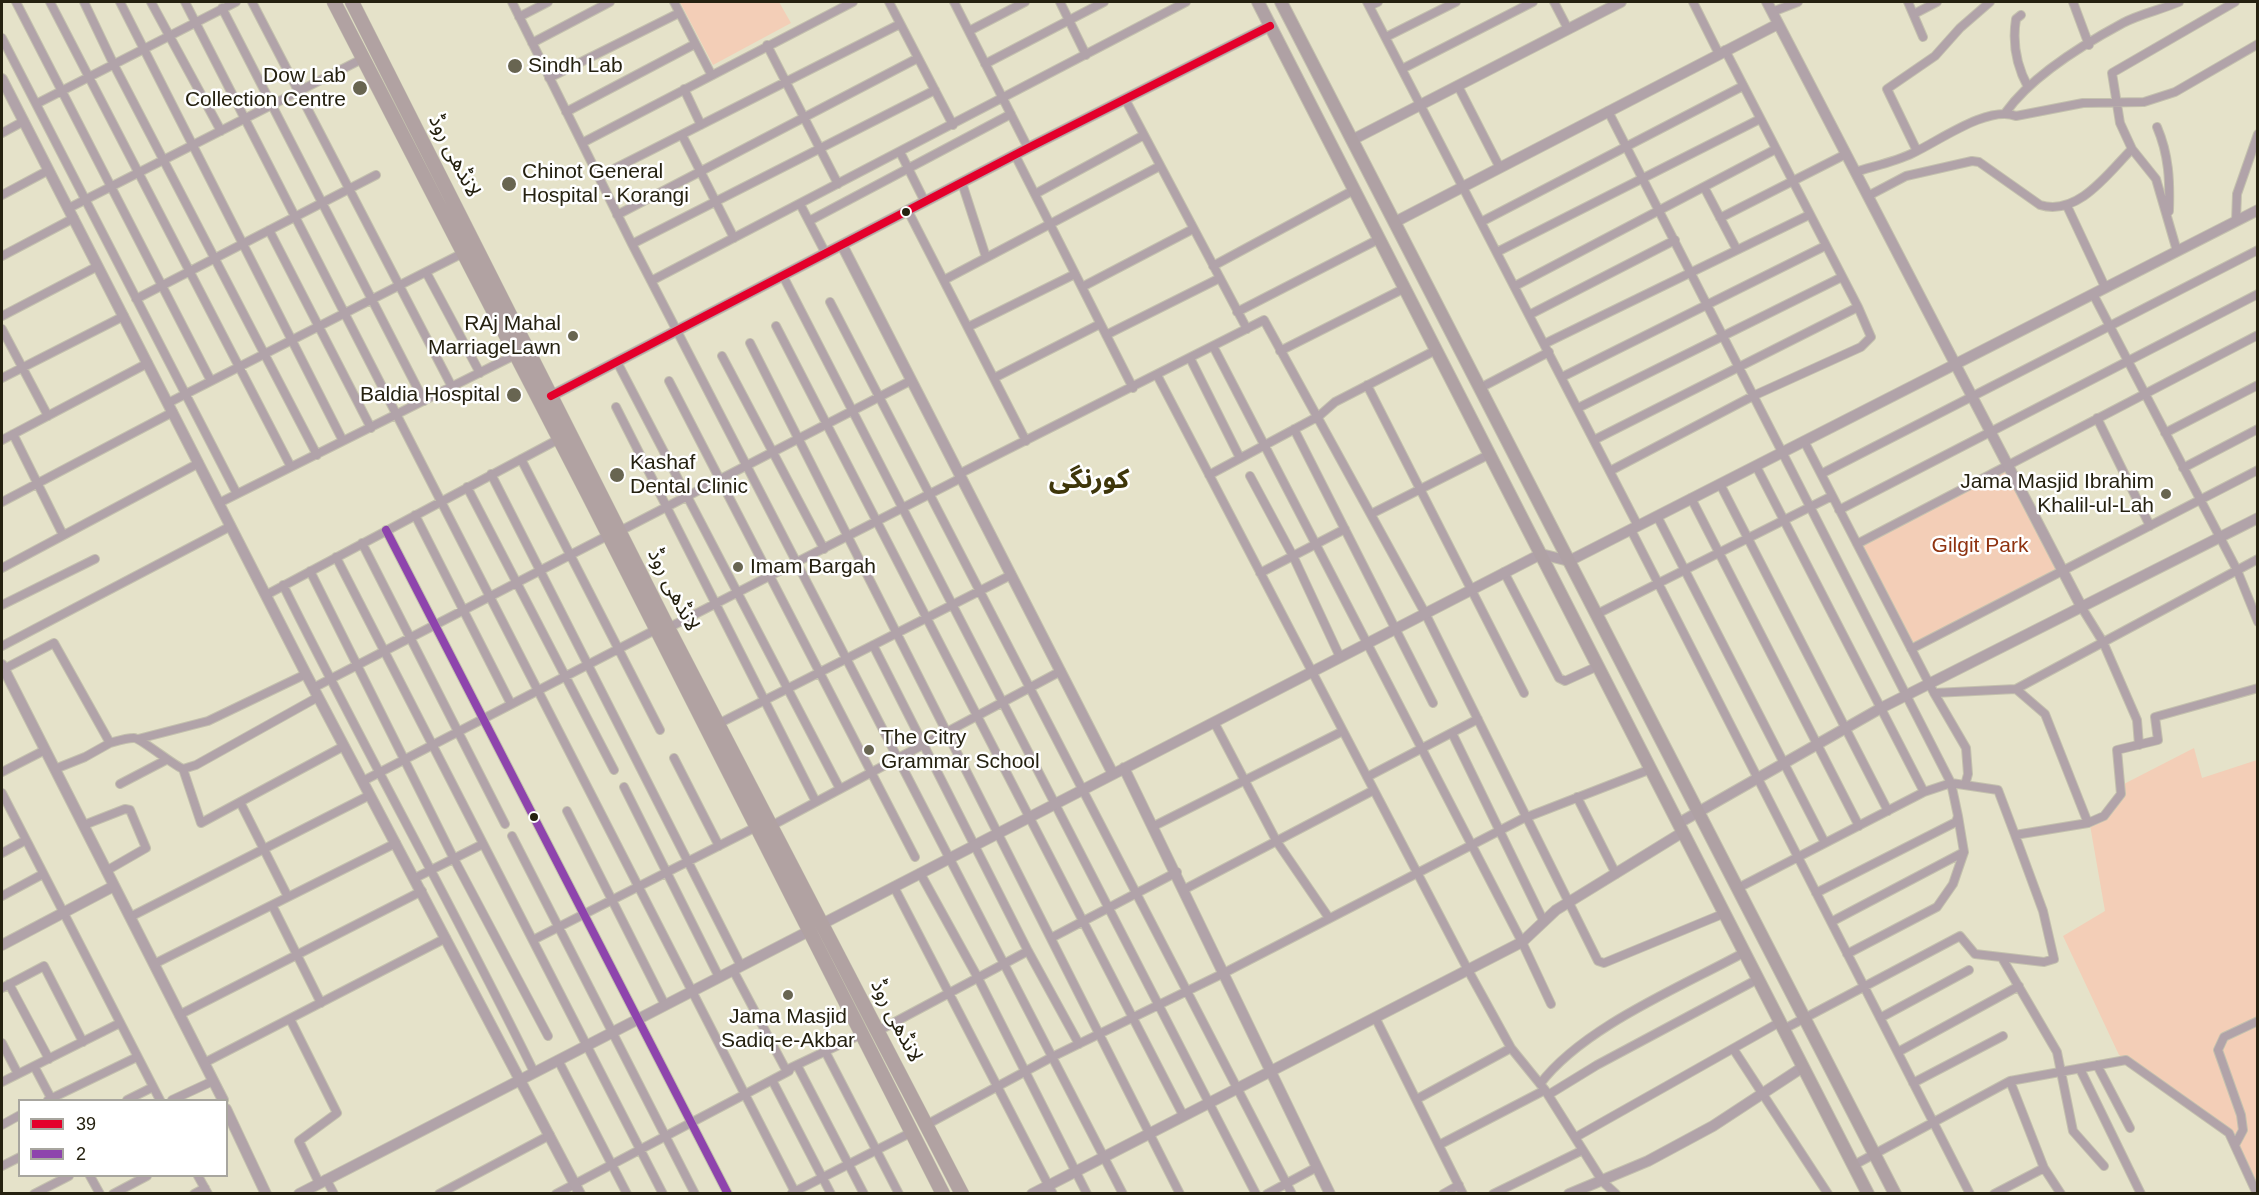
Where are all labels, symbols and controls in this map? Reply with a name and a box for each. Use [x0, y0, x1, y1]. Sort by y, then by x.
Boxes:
place label: Sindh Lab [528, 53, 623, 79]
marker: Sindh Lab [506, 57, 524, 75]
place label: Dow Lab Collection Centre [185, 63, 346, 113]
marker: Dow Lab Collection Centre [351, 79, 369, 97]
street label: لانڈھی روڈ [422, 110, 486, 202]
place label: Chinot General Hospital - Korangi [522, 159, 689, 209]
marker: Chinot General Hospital - Korangi [500, 175, 518, 193]
unlabelled marker [900, 206, 912, 218]
place label: RAj Mahal MarriageLawn [428, 311, 561, 361]
marker: RAj Mahal MarriageLawn [566, 329, 580, 343]
place label: Baldia Hospital [360, 382, 500, 408]
marker: Baldia Hospital [505, 386, 523, 404]
place label: Kashaf Dental Clinic [630, 450, 748, 500]
district label: کورنگی [1049, 465, 1129, 497]
marker: Kashaf Dental Clinic [608, 466, 626, 484]
place label: Jama Masjid Ibrahim Khalil-ul-Lah [1960, 469, 2154, 519]
marker: Jama Masjid Ibrahim Khalil-ul-Lah [2159, 487, 2173, 501]
park label: Gilgit Park [1932, 533, 2028, 559]
street label: لانڈھی روڈ [641, 544, 705, 636]
place label: Imam Bargah [750, 554, 876, 580]
marker: Imam Bargah [731, 560, 745, 574]
place label: The Citry Grammar School [881, 725, 1040, 775]
marker: The Citry Grammar School [862, 743, 876, 757]
unlabelled marker [528, 811, 540, 823]
street label: لانڈھی روڈ [864, 975, 928, 1067]
marker: Jama Masjid Sadiq-e-Akbar [781, 988, 795, 1002]
place label: Jama Masjid Sadiq-e-Akbar [721, 1004, 855, 1054]
legend [18, 1099, 228, 1177]
text: 39 [76, 1114, 96, 1134]
text: 2 [76, 1144, 86, 1164]

